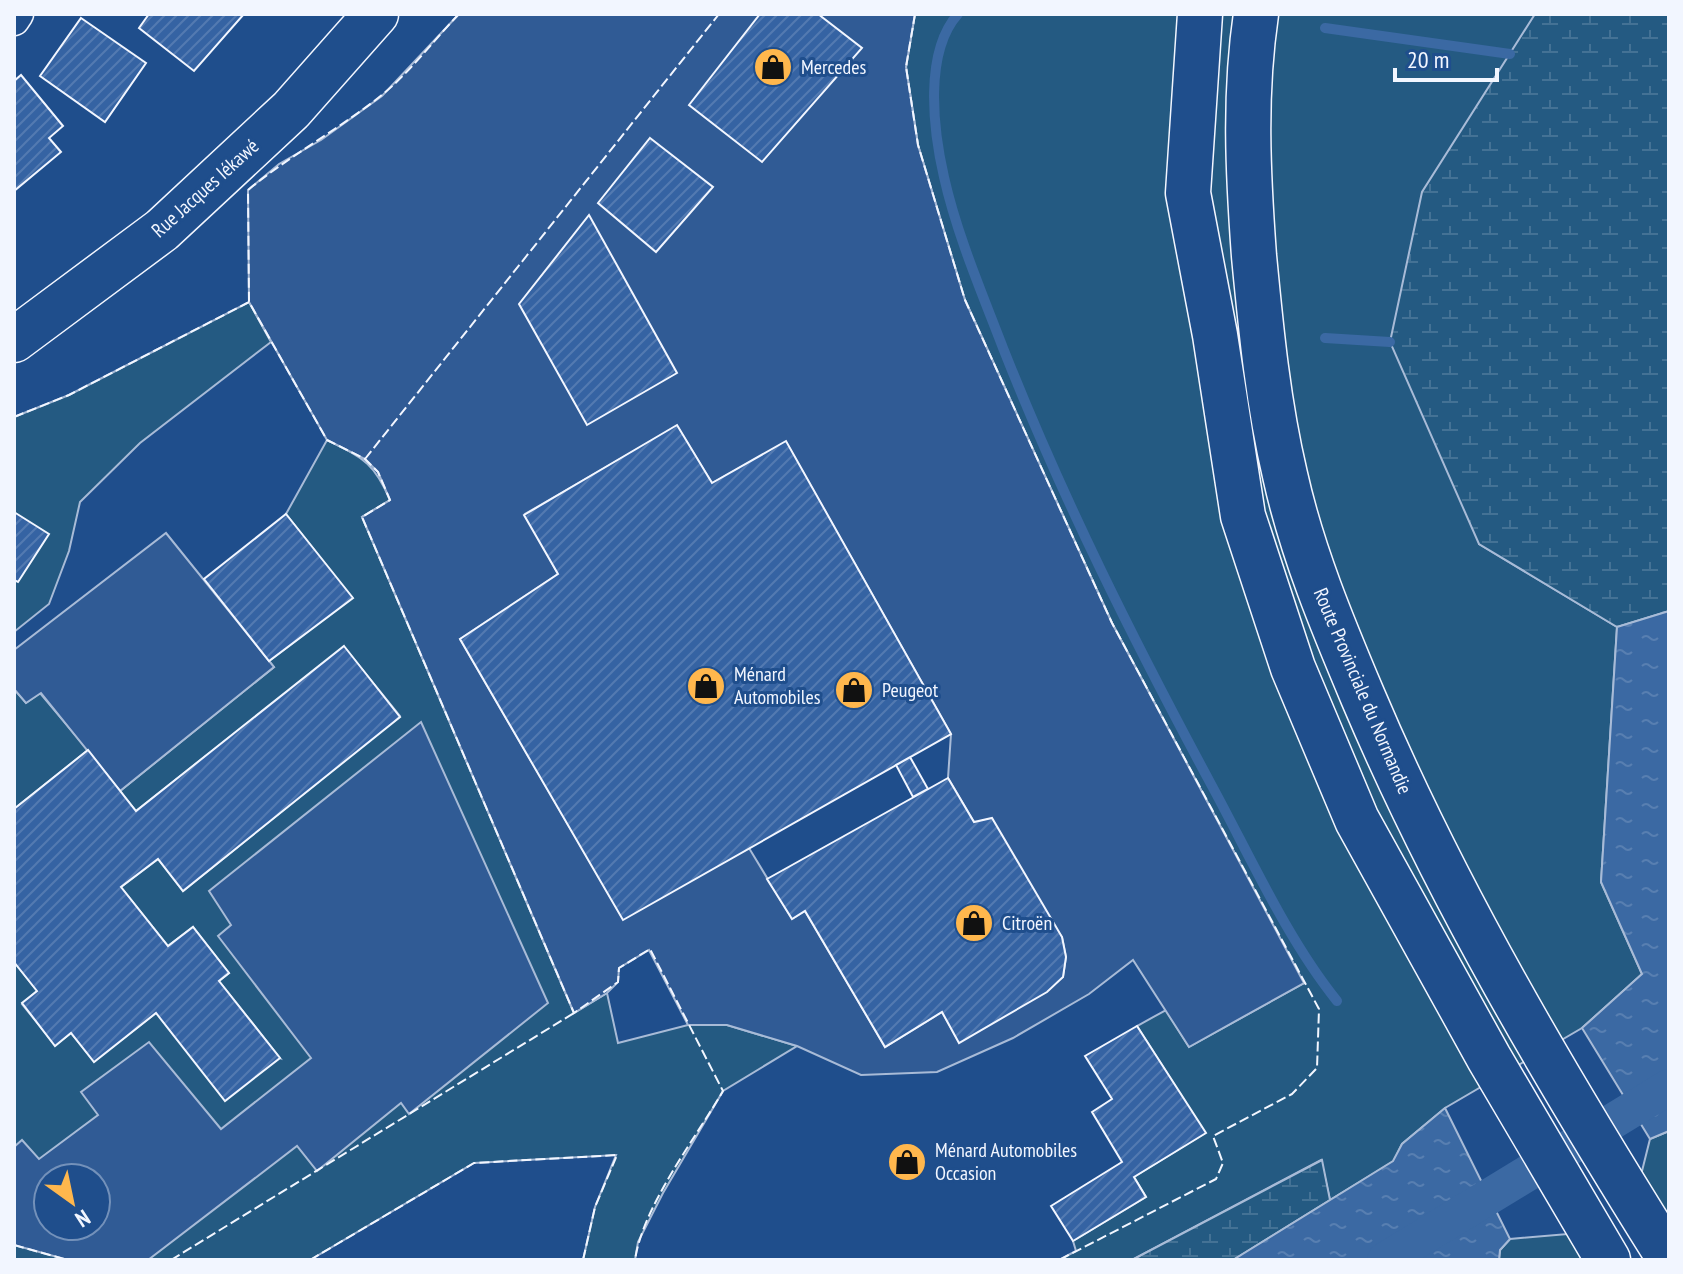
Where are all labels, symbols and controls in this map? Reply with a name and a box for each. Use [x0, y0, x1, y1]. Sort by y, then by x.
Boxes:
scale bar [1395, 32, 1497, 82]
text: 20 m [1407, 44, 1449, 75]
shop icon: Mercedes [752, 46, 794, 88]
place label: Mercedes [801, 54, 866, 80]
street label: Rue Jacques Iékawé [146, 133, 264, 243]
street label: Route Provinciale du Normandie [1308, 584, 1418, 798]
place label: Ménard Automobiles [734, 661, 821, 710]
shop icon: Ménard Automobiles [685, 665, 727, 707]
shop icon: Peugeot [833, 669, 875, 711]
place label: Peugeot [882, 677, 939, 703]
shop icon: Citroën [953, 902, 995, 944]
place label: Citroën [1002, 910, 1052, 936]
place label: Ménard Automobiles Occasion [935, 1137, 1077, 1186]
shop icon: Ménard Automobiles Occasion [886, 1141, 928, 1183]
north arrow [32, 1162, 112, 1242]
text: N [70, 1204, 96, 1234]

